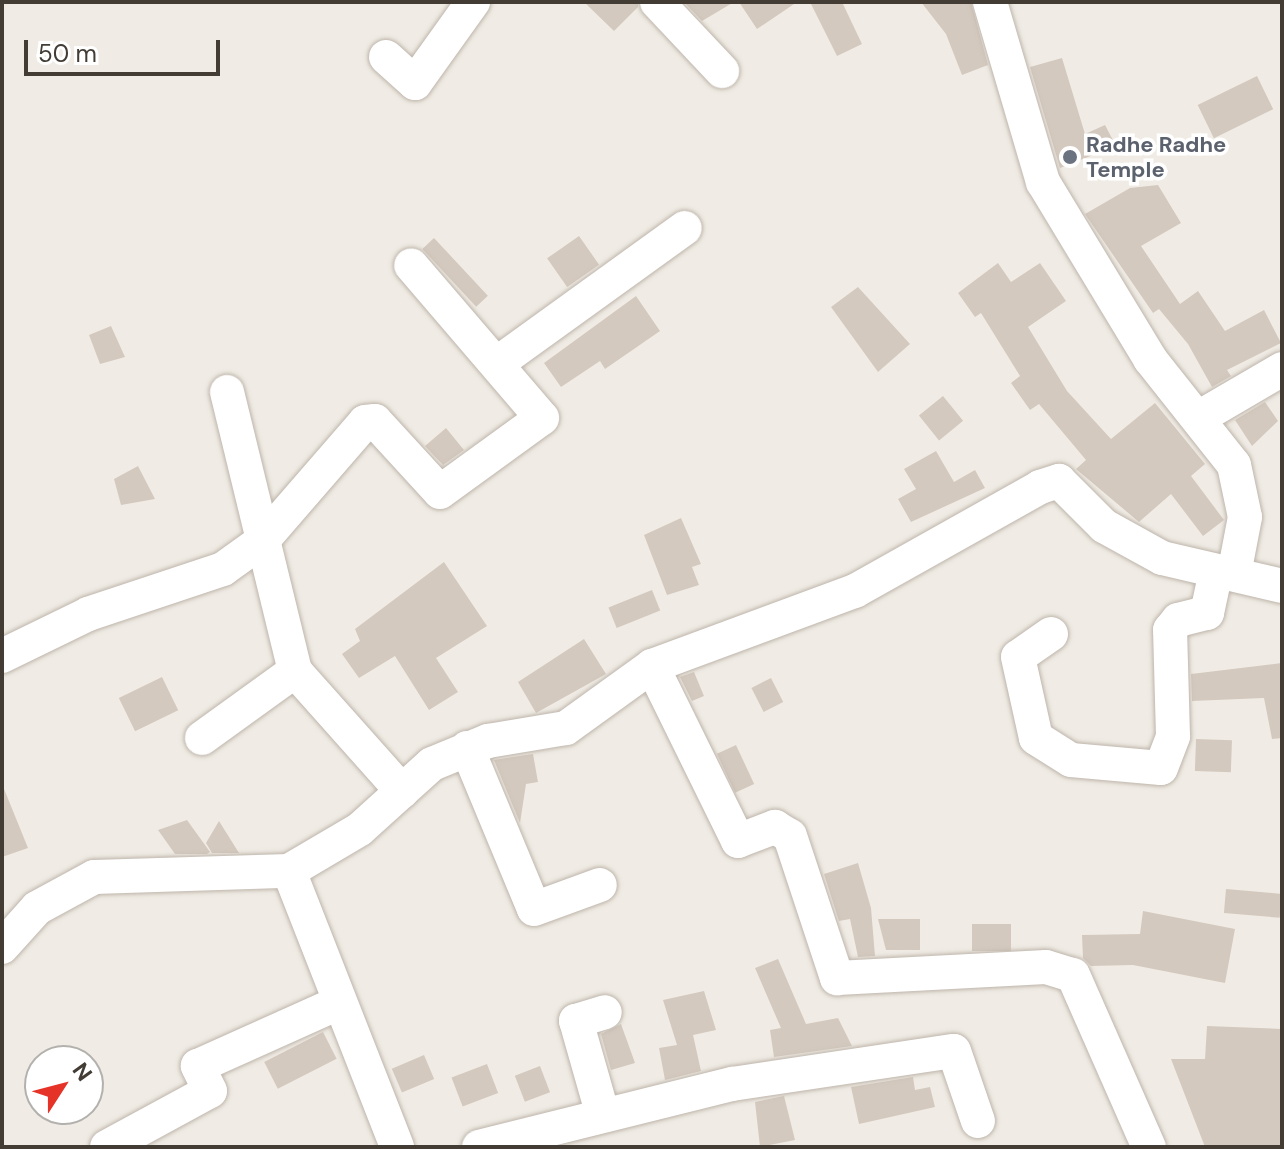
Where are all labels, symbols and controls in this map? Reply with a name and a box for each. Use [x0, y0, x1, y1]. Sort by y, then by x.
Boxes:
scale bar [28, 24, 224, 74]
text: 50 m [38, 38, 97, 69]
place label: Radhe Radhe Temple [1086, 131, 1226, 182]
marker: Radhe Radhe Temple [1061, 148, 1079, 166]
north arrow [24, 1045, 104, 1125]
text: N [66, 1057, 99, 1087]

